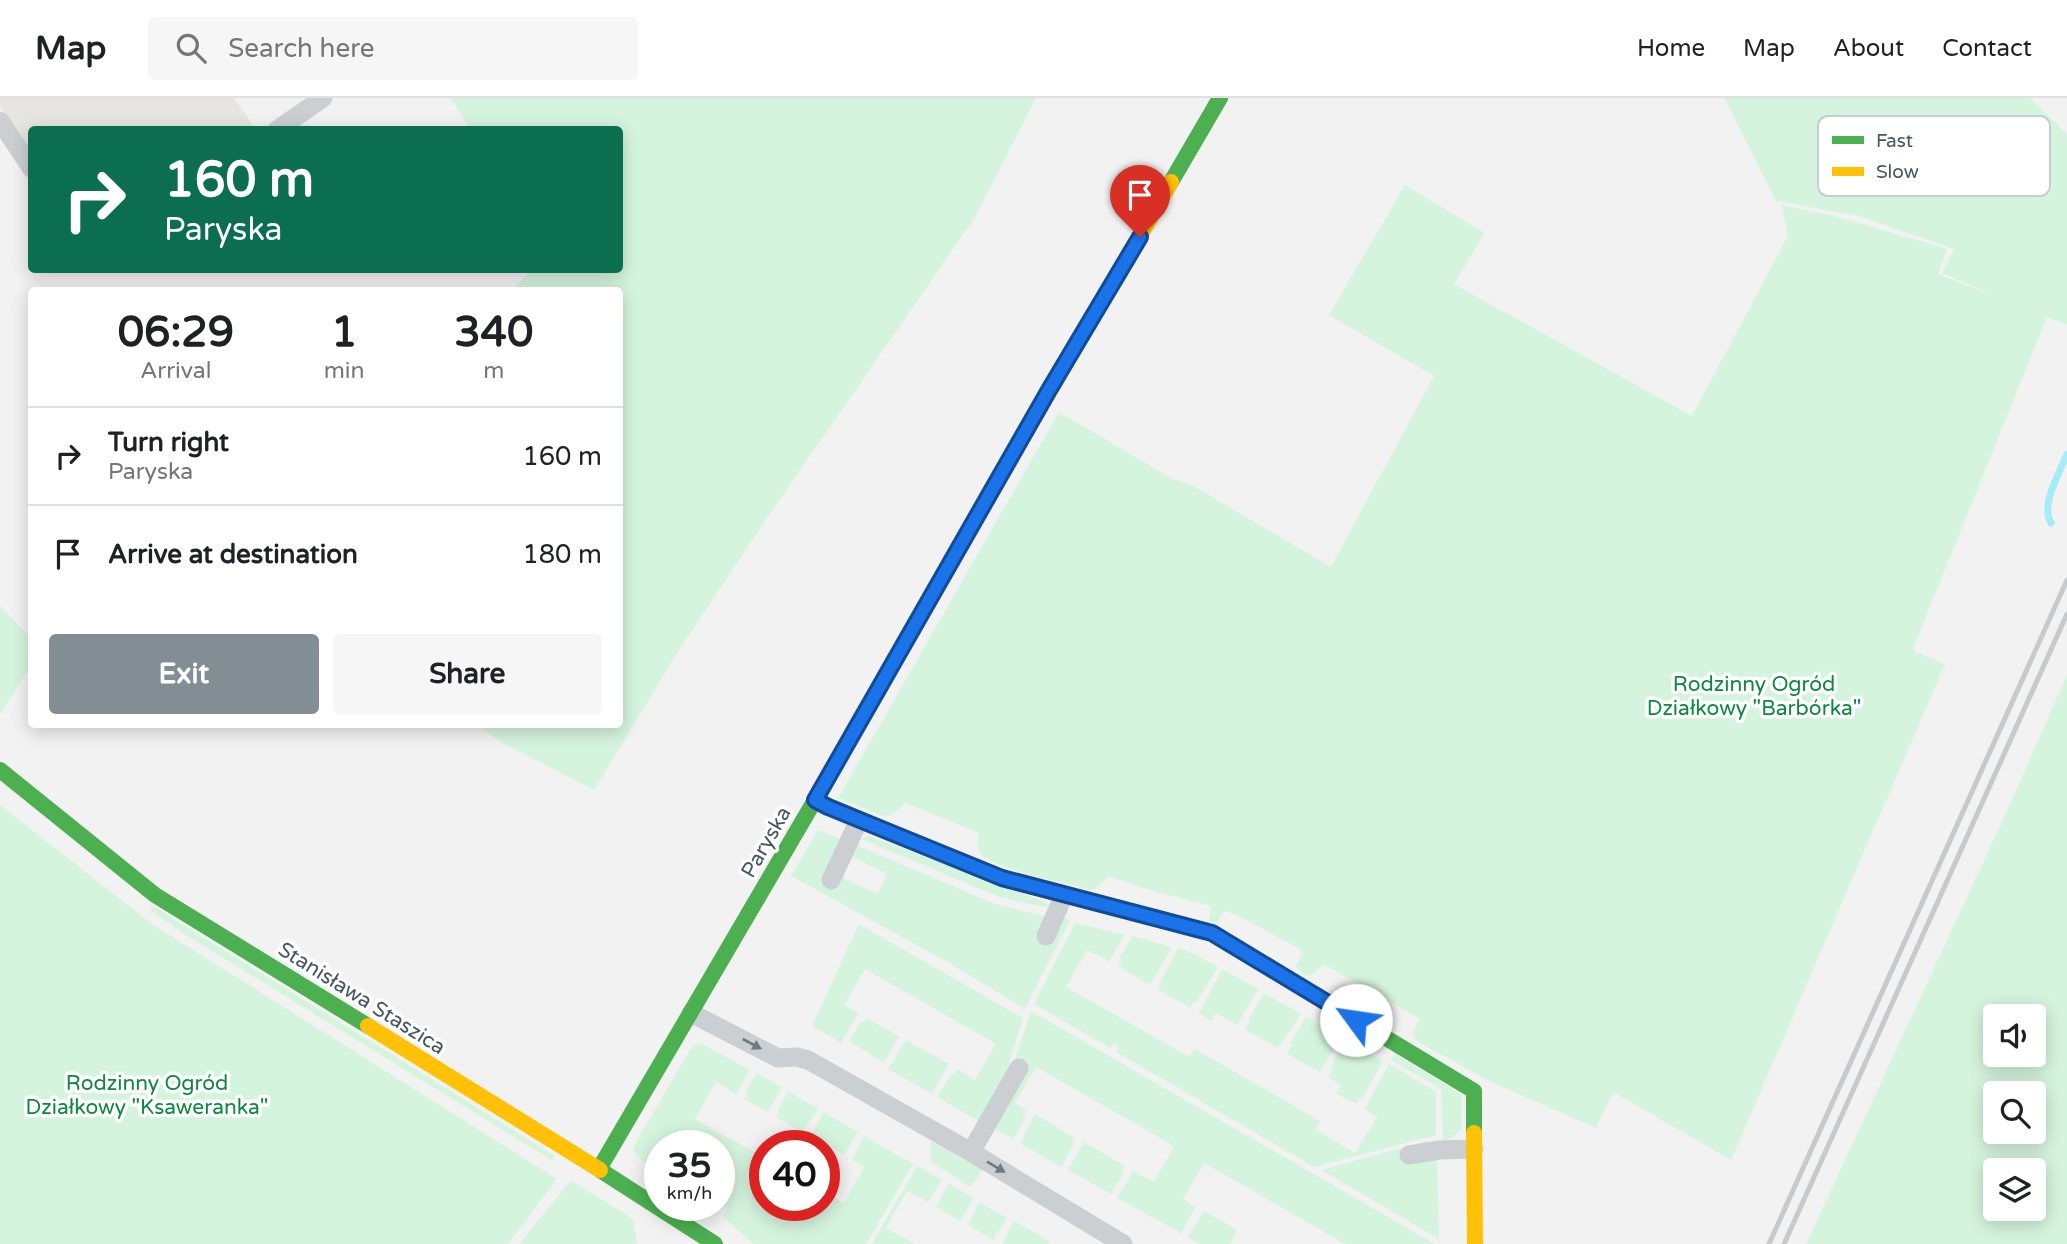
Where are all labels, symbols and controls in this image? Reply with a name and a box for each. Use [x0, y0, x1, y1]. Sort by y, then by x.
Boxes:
search box [148, 17, 638, 80]
text: Map [35, 29, 106, 68]
icon: search [172, 29, 210, 67]
text: Search here [228, 33, 374, 64]
text: Home [1637, 34, 1705, 63]
text: Map [1743, 34, 1795, 63]
text: About [1833, 34, 1904, 63]
text: Contact [1942, 34, 2032, 63]
legend [1818, 116, 2050, 196]
text: Fast [1876, 130, 1913, 152]
text: 160 m [164, 151, 314, 210]
icon: right [49, 154, 140, 245]
text: Slow [1876, 161, 1919, 183]
pin [1110, 165, 1170, 237]
icon: arrive [1121, 176, 1159, 214]
text: Paryska [164, 211, 283, 249]
text: 06:29 [118, 307, 234, 358]
text: 1 [331, 307, 357, 358]
text: 340 [454, 307, 533, 358]
text: Arrival [140, 357, 211, 385]
text: min [324, 357, 365, 385]
text: m [483, 357, 504, 385]
text: Turn right [108, 427, 229, 458]
icon: right [49, 437, 87, 475]
text: 160 m [522, 441, 602, 472]
text: Paryska [108, 458, 193, 486]
icon: arrive [49, 535, 87, 573]
text: Arrive at destination [108, 539, 358, 570]
text: 180 m [522, 539, 602, 570]
button: Exit [49, 634, 319, 714]
button: Share [333, 634, 602, 714]
park label: Rodzinny Ogród Działkowy "Barbórka" [1647, 672, 1861, 721]
street label: Paryska [736, 802, 797, 882]
street label: Stanisława Staszica [274, 937, 450, 1060]
position arrow [1319, 983, 1393, 1057]
map controls [1983, 1004, 2046, 1221]
button: sound [1983, 1004, 2046, 1067]
one-way arrow [742, 1038, 761, 1050]
park label: Rodzinny Ogród Działkowy "Ksaweranka" [25, 1071, 269, 1120]
button: search [1983, 1081, 2046, 1144]
speed limit sign: 40 [749, 1130, 840, 1221]
text: 35 [668, 1145, 711, 1187]
button: layers [1983, 1158, 2046, 1221]
one-way arrow [986, 1161, 1005, 1174]
text: km/h [667, 1182, 712, 1204]

